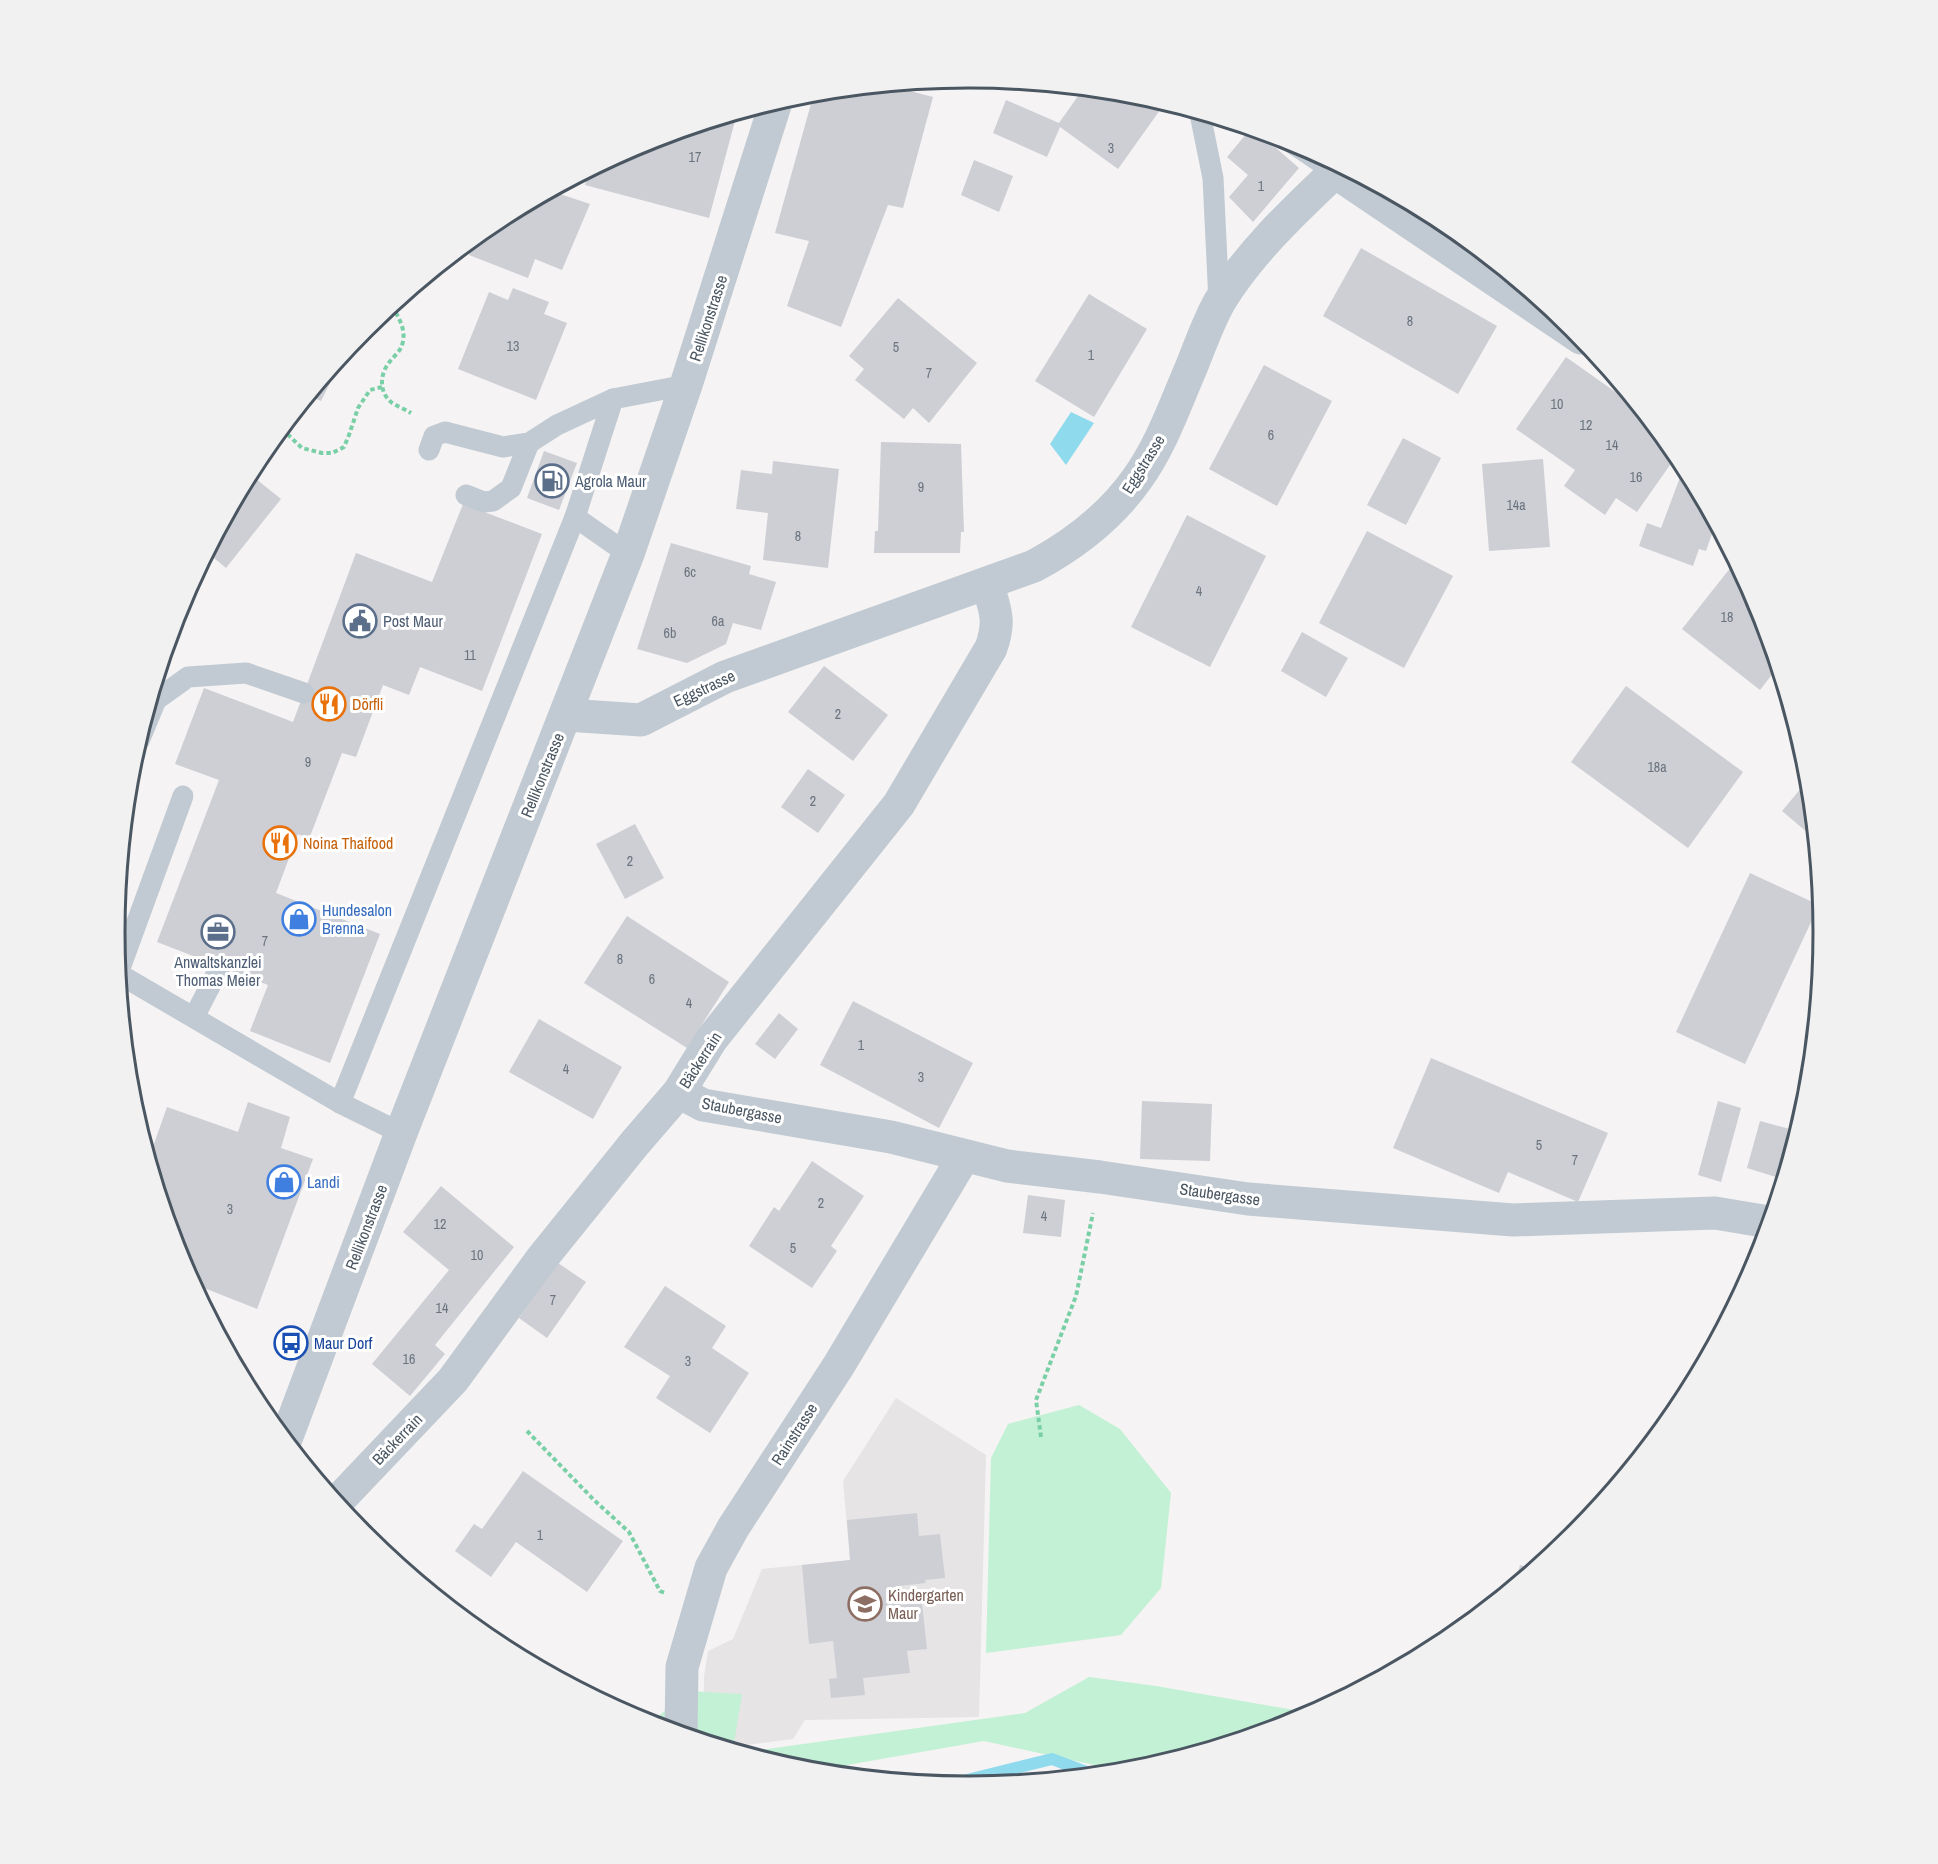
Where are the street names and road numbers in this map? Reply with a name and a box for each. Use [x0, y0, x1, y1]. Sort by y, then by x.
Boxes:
street label: Rellikonstrasse [684, 272, 732, 364]
street label: Eggstrasse [1116, 430, 1170, 498]
street label: Eggstrasse [670, 664, 738, 712]
street label: Rellikonstrasse [515, 729, 569, 821]
street label: Bäckerrain [673, 1027, 727, 1093]
street label: Staubergasse [700, 1091, 784, 1129]
street label: Staubergasse [1178, 1177, 1262, 1211]
street label: Rellikonstrasse [340, 1181, 392, 1273]
street label: Rainstrasse [766, 1399, 822, 1469]
street label: Bäckerrain [367, 1409, 427, 1469]

